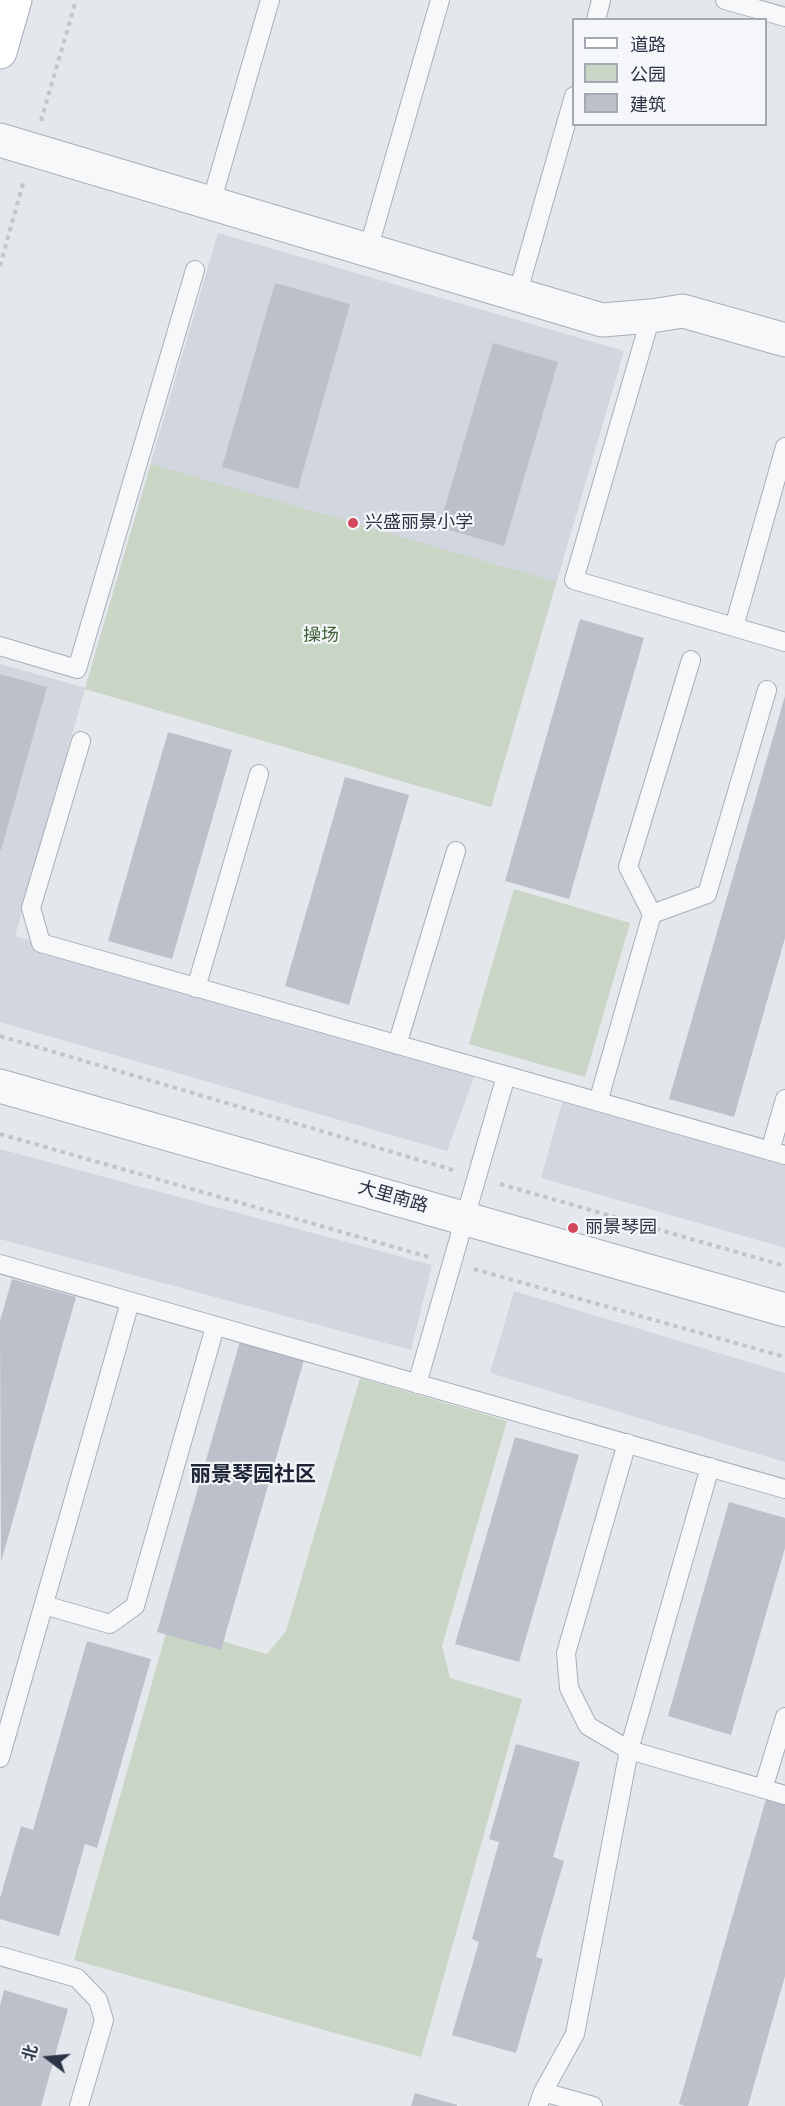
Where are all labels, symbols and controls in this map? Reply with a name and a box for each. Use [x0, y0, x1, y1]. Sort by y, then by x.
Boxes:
legend [572, 18, 767, 126]
text: 道路 [630, 34, 666, 56]
text: 公园 [630, 64, 666, 86]
text: 建筑 [630, 94, 666, 116]
place label: 兴盛丽景小学 [365, 512, 473, 534]
marker: 兴盛丽景小学 [346, 516, 360, 530]
park label: 操场 [303, 625, 339, 647]
street label: 大里南路 [355, 1177, 431, 1217]
place label: 丽景琴园 [585, 1217, 657, 1239]
marker: 丽景琴园 [566, 1221, 580, 1235]
district label: 丽景琴园社区 [190, 1462, 316, 1488]
north arrow [18, 2028, 78, 2088]
text: 北 [19, 2043, 42, 2063]

